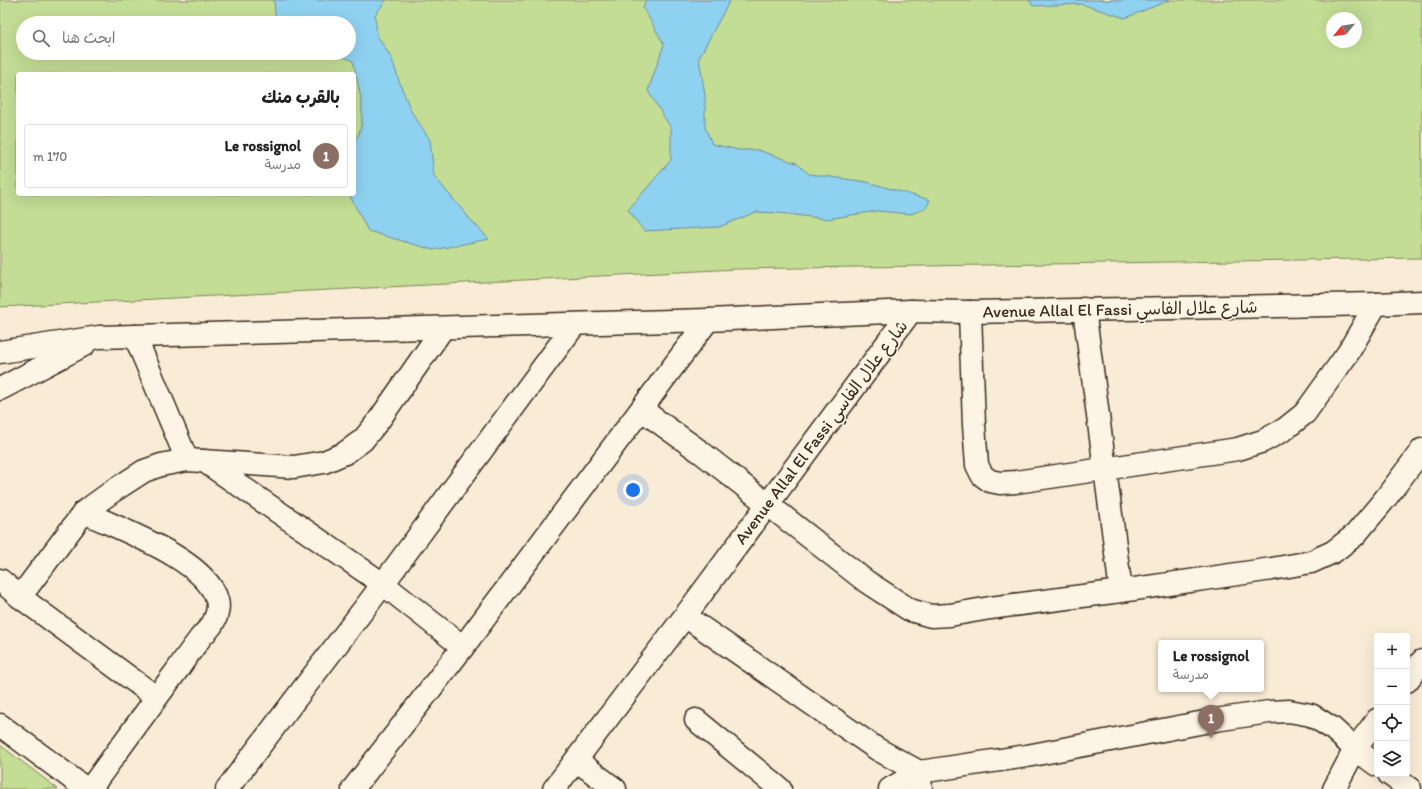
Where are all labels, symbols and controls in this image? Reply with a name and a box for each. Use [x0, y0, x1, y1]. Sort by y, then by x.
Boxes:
north arrow [1326, 12, 1362, 48]
search box [16, 16, 356, 60]
icon: search [30, 27, 52, 49]
text: ابحث هنا [62, 29, 116, 47]
text: بالقرب منك [262, 87, 340, 107]
text: Le rossignol [224, 137, 301, 155]
text: 170 m [33, 149, 67, 164]
text: 1 [323, 149, 329, 164]
text: مدرسة [265, 157, 301, 172]
street label: Avenue Allal El Fassi شارع علال الفاسي [982, 297, 1258, 326]
street label: Avenue Allal El Fassi شارع علال الفاسي [730, 316, 916, 551]
your location [623, 480, 643, 500]
map controls [1374, 633, 1410, 777]
button: + [1374, 633, 1410, 669]
popup [1158, 640, 1264, 692]
text: Le rossignol [1173, 647, 1249, 665]
text: مدرسة [1173, 667, 1209, 682]
button: − [1374, 669, 1410, 705]
pin: 1 [1198, 705, 1224, 738]
button: locate [1374, 705, 1410, 741]
button: layers [1374, 741, 1410, 777]

